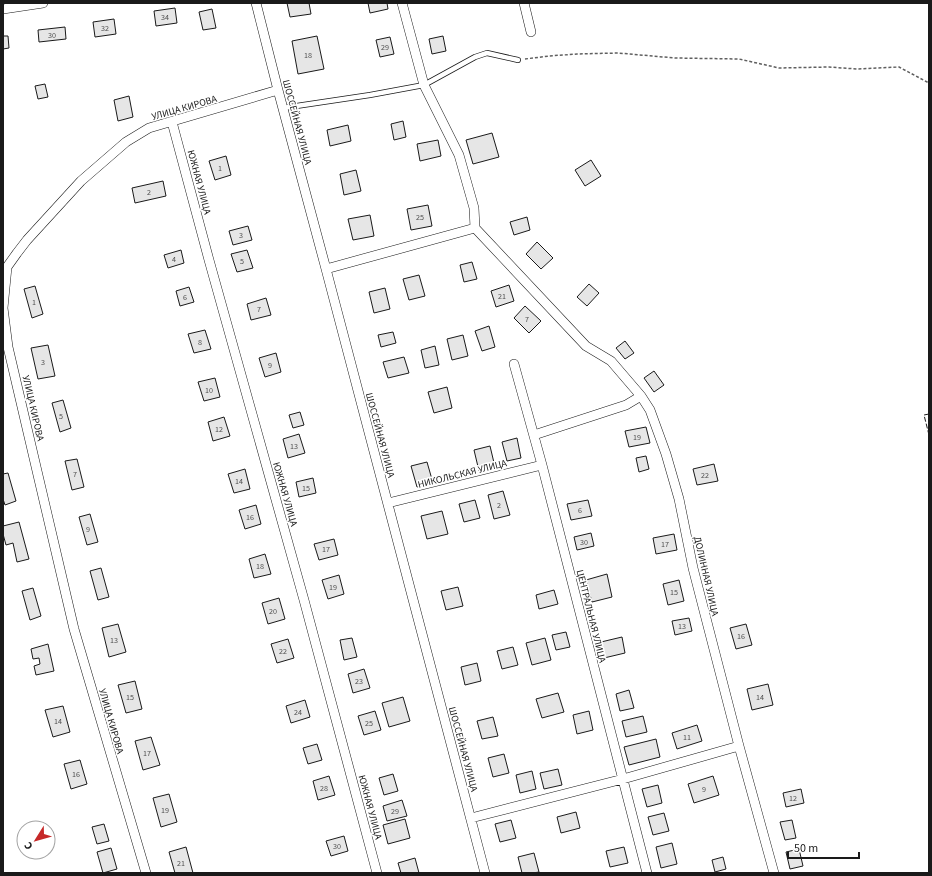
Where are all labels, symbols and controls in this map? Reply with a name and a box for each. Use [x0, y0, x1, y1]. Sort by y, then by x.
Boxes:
house number: 34 [161, 12, 169, 23]
house number: 32 [101, 23, 109, 34]
house number: 30 [48, 30, 56, 41]
house number: 29 [381, 42, 389, 53]
house number: 18 [304, 50, 312, 61]
street label: ШОССЕЙНАЯ УЛИЦА [279, 78, 315, 167]
street label: УЛИЦА КИРОВА [150, 92, 219, 124]
street label: ЮЖНАЯ УЛИЦА [184, 148, 215, 217]
house number: 1 [218, 163, 222, 174]
house number: 2 [147, 187, 151, 198]
house number: 25 [416, 212, 424, 223]
house number: 3 [239, 230, 243, 241]
house number: 4 [172, 254, 176, 265]
house number: 5 [240, 256, 244, 267]
house number: 21 [498, 291, 506, 302]
house number: 6 [183, 292, 187, 303]
house number: 1 [32, 297, 36, 308]
house number: 7 [257, 304, 261, 315]
house number: 7 [525, 314, 529, 325]
house number: 8 [198, 337, 202, 348]
house number: 3 [41, 357, 45, 368]
house number: 9 [268, 360, 272, 371]
street label: УЛИЦА КИРОВА [19, 374, 48, 443]
house number: 10 [205, 385, 213, 396]
street label: ШОССЕЙНАЯ УЛИЦА [362, 391, 398, 480]
house number: 5 [59, 411, 63, 422]
house number: 12 [215, 424, 223, 435]
house number: 19 [633, 432, 641, 443]
house number: 13 [290, 441, 298, 452]
street label: НИКОЛЬСКАЯ УЛИЦА [416, 456, 509, 492]
street label: ЮЖНАЯ УЛИЦА [269, 460, 301, 529]
house number: 7 [73, 469, 77, 480]
house number: 22 [701, 470, 709, 481]
house number: 14 [235, 476, 243, 487]
house number: 15 [302, 483, 310, 494]
house number: 2 [497, 500, 501, 511]
house number: 6 [578, 505, 582, 516]
house number: 16 [246, 512, 254, 523]
house number: 9 [86, 524, 90, 535]
street label: ДОЛИННАЯ УЛИЦА [690, 535, 722, 618]
house number: 30 [580, 537, 588, 548]
house number: 17 [661, 539, 669, 550]
house number: 17 [322, 544, 330, 555]
house number: 18 [256, 561, 264, 572]
street label: ЦЕНТРАЛЬНАЯ УЛИЦА [573, 568, 609, 665]
house number: 19 [329, 582, 337, 593]
house number: 15 [670, 587, 678, 598]
house number: 20 [269, 606, 277, 617]
house number: 13 [678, 621, 686, 632]
house number: 16 [737, 631, 745, 642]
house number: 13 [110, 635, 118, 646]
house number: 22 [279, 646, 287, 657]
house number: 23 [355, 676, 363, 687]
street label: УЛИЦА КИРОВА [95, 687, 127, 756]
house number: 15 [126, 692, 134, 703]
house number: 14 [756, 692, 764, 703]
street label: ШОССЕЙНАЯ УЛИЦА [445, 705, 481, 794]
house number: 24 [294, 707, 302, 718]
house number: 14 [54, 716, 62, 727]
house number: 25 [365, 718, 373, 729]
house number: 11 [683, 732, 691, 743]
house number: 17 [143, 748, 151, 759]
house number: 16 [72, 769, 80, 780]
street label: ЮЖНАЯ УЛИЦА [355, 773, 386, 842]
house number: 28 [320, 783, 328, 794]
house number: 9 [702, 784, 706, 795]
house number: 12 [789, 793, 797, 804]
house number: 19 [161, 805, 169, 816]
house number: 29 [391, 806, 399, 817]
north arrow [16, 820, 56, 860]
scale bar [788, 834, 859, 860]
text: С [20, 838, 36, 853]
text: 50 m [794, 840, 818, 857]
house number: 30 [333, 841, 341, 852]
house number: 21 [177, 858, 185, 869]

